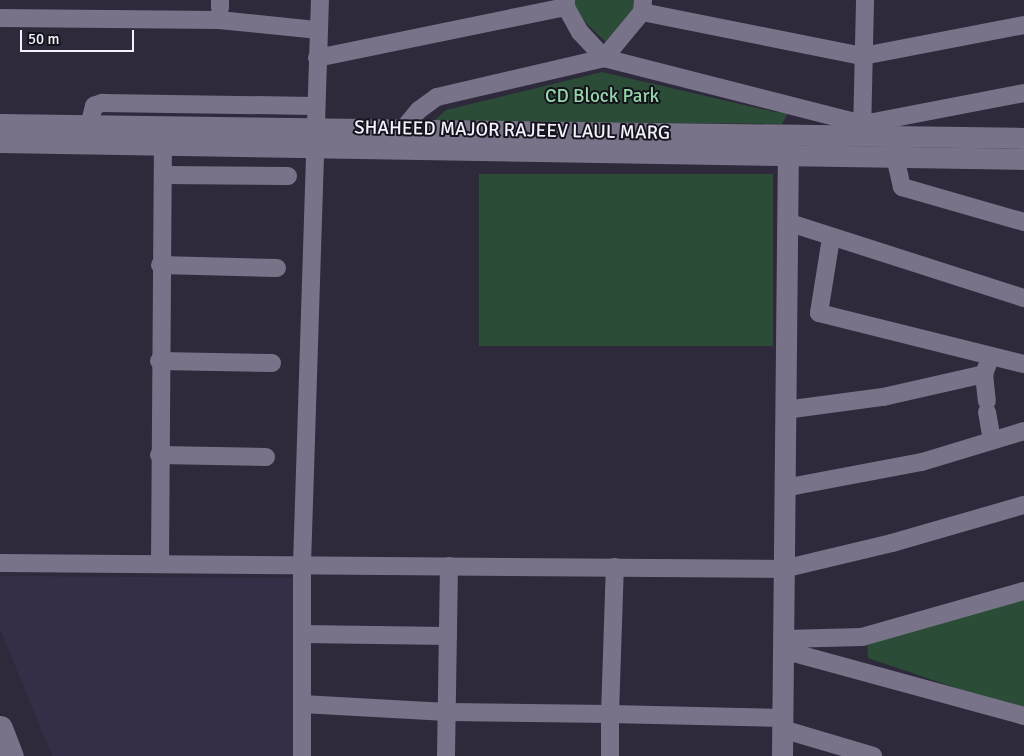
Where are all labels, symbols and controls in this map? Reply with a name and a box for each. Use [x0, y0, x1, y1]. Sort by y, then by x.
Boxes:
scale bar [22, 20, 136, 52]
text: 50 m [28, 30, 59, 48]
park label: CD Block Park [545, 86, 659, 108]
street label: SHAHEED MAJOR RAJEEV LAUL MARG [354, 117, 670, 145]

